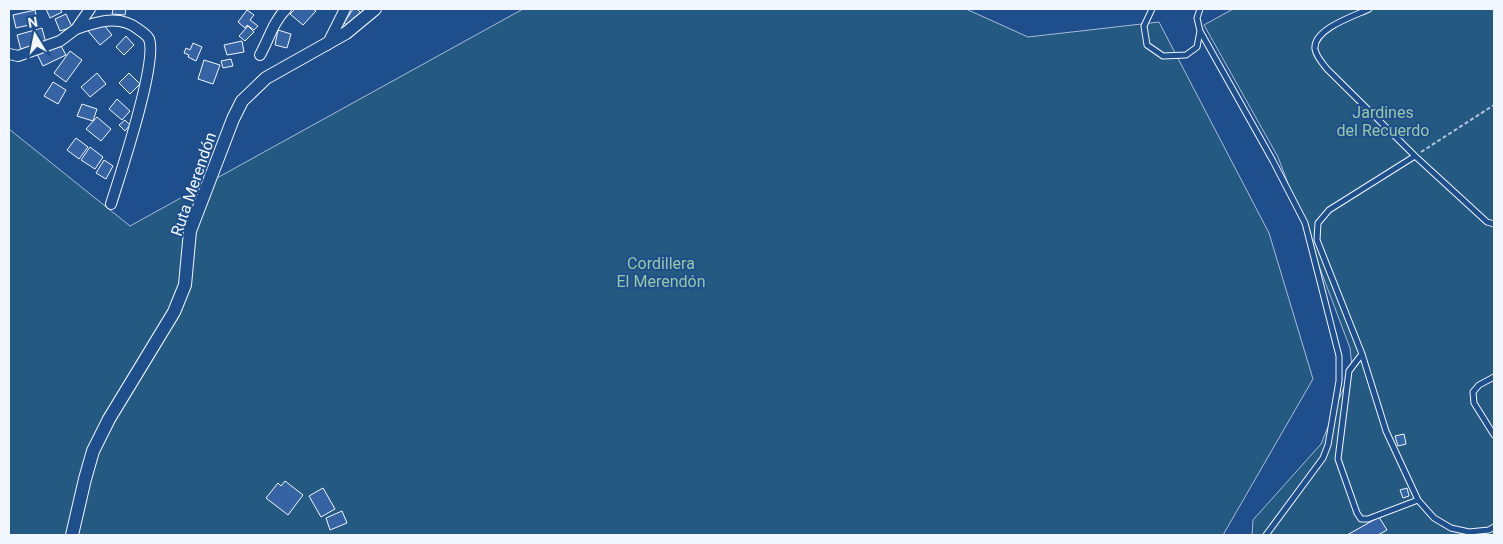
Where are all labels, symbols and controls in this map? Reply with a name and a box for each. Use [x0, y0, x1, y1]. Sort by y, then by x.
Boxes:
north arrow [10, 10, 60, 60]
text: N [26, 13, 39, 31]
park label: Jardines del Recuerdo [1337, 103, 1429, 140]
street label: Ruta Merendón [167, 130, 220, 239]
park label: Cordillera El Merendón [617, 254, 705, 291]

